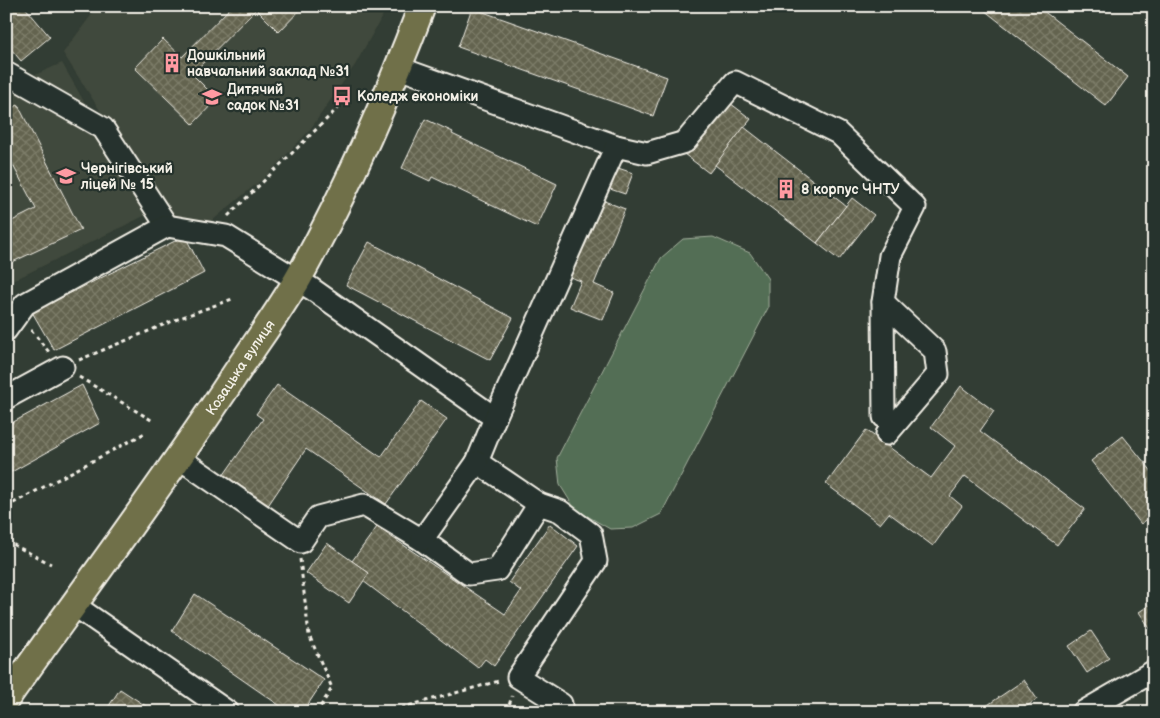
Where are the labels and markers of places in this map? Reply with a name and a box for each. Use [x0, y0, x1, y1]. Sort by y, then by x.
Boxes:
place label: Дошкільний навчальний заклад №31 [187, 47, 349, 80]
building icon: Дошкільний навчальний заклад №31 [161, 52, 183, 74]
place label: Дитячий садок №31 [227, 81, 299, 114]
bus stop icon: Коледж економіки [331, 85, 353, 107]
school or university icon: Дитячий садок №31 [201, 86, 223, 108]
place label: Коледж економіки [357, 88, 479, 105]
place label: Чернігівський ліцей № 15 [80, 160, 173, 193]
school or university icon: Чернігівський ліцей № 15 [55, 165, 77, 187]
building icon: 8 корпус ЧНТУ [775, 178, 797, 200]
place label: 8 корпус ЧНТУ [801, 181, 900, 198]

